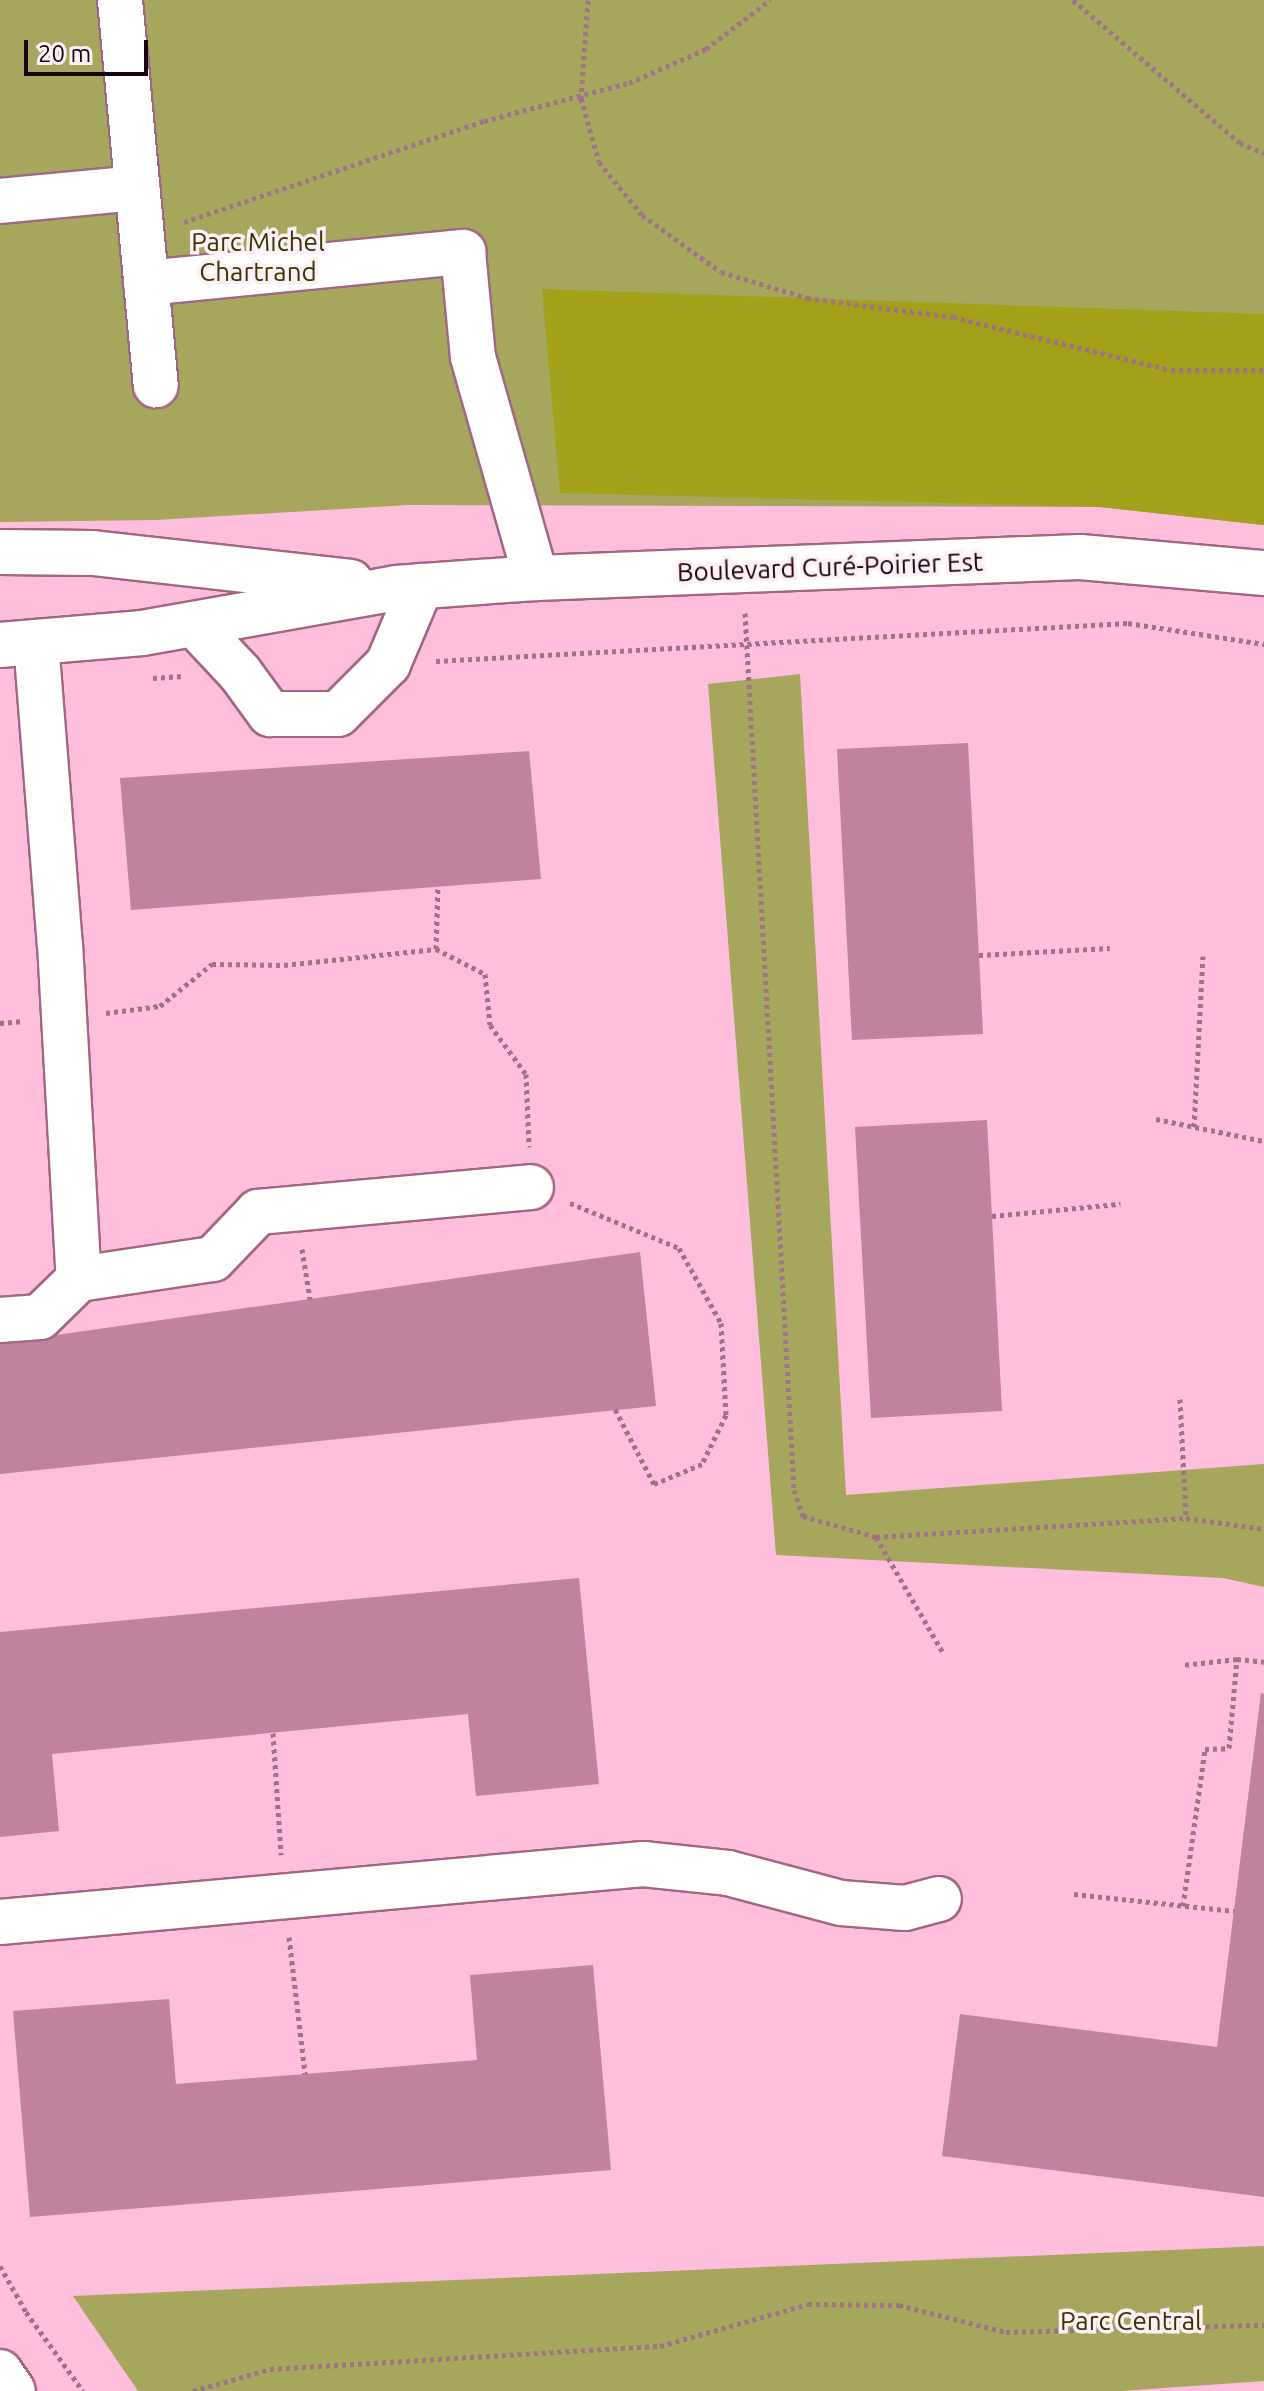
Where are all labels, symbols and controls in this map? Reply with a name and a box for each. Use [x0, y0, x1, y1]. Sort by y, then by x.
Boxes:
scale bar [28, 24, 152, 74]
text: 20 m [38, 40, 91, 67]
park label: Parc Michel Chartrand [191, 226, 325, 288]
street label: Boulevard Curé-Poirier Est [676, 546, 984, 588]
park label: Parc Central [1060, 2305, 1202, 2337]

